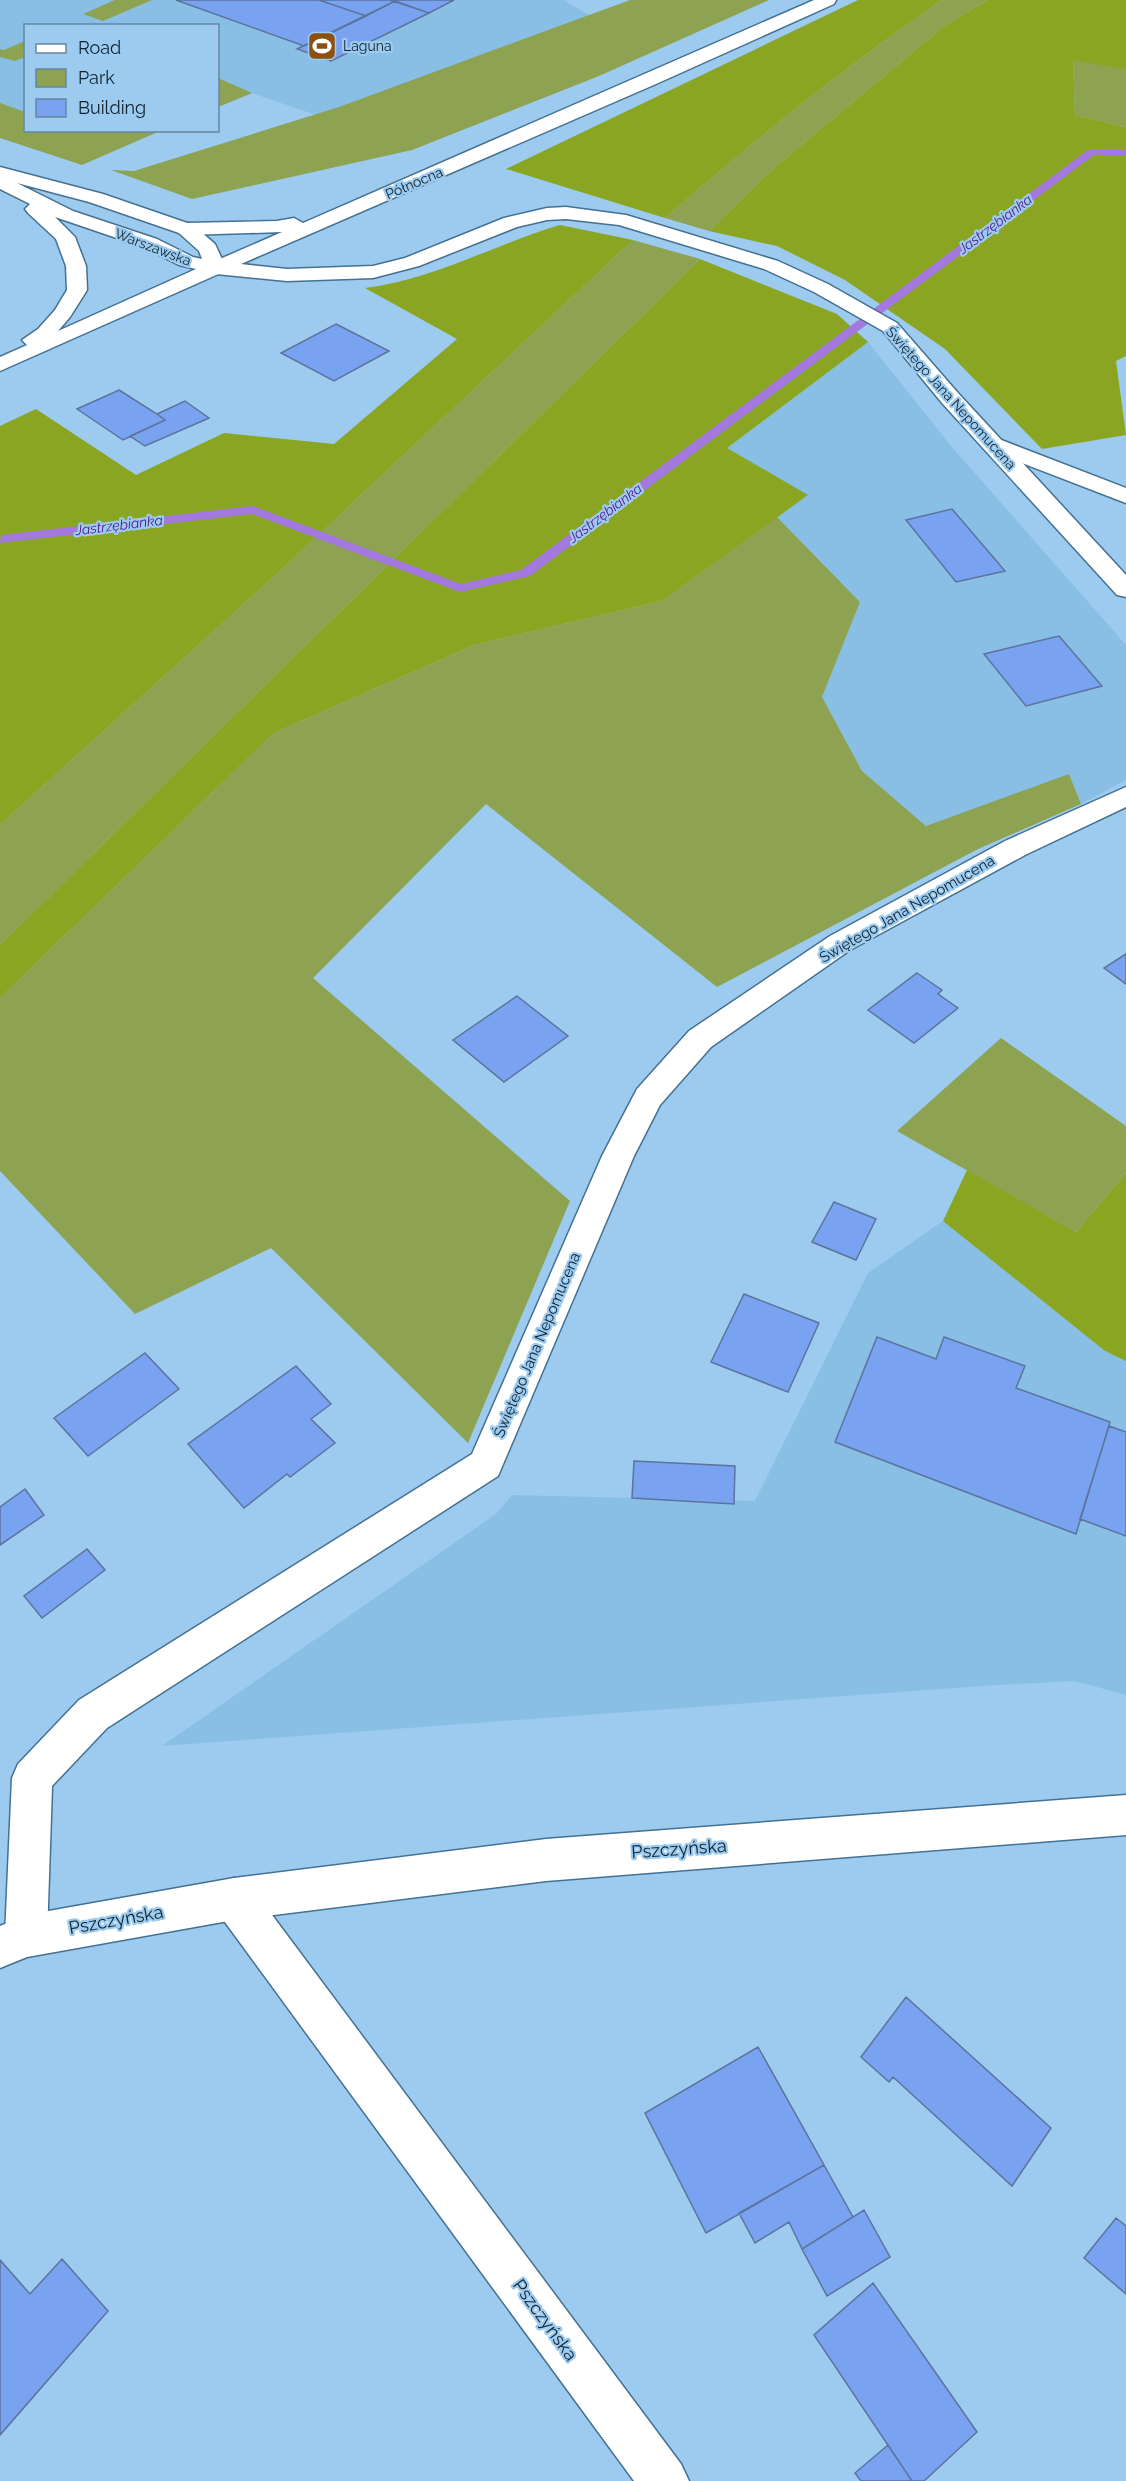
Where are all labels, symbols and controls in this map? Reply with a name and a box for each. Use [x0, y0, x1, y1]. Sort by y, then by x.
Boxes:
legend [24, 24, 219, 132]
sports icon: Laguna [306, 30, 338, 62]
text: Road [78, 37, 121, 58]
place label: Laguna [343, 38, 392, 54]
text: Park [78, 67, 115, 88]
text: Building [78, 97, 146, 118]
street label: Północna [383, 164, 445, 202]
water label: Jastrzębianka [954, 191, 1035, 257]
street label: Warszawska [113, 225, 193, 269]
street label: Świętego Jana Nepomucena [883, 323, 1020, 473]
water label: Jastrzębianka [564, 480, 645, 546]
water label: Jastrzębianka [73, 512, 164, 538]
street label: Świętego Jana Nepomucena [816, 851, 998, 967]
street label: Świętego Jana Nepomucena [490, 1250, 584, 1440]
street label: Pszczyńska [631, 1835, 727, 1862]
street label: Pszczyńska [67, 1901, 165, 1938]
street label: Pszczyńska [509, 2275, 582, 2365]

